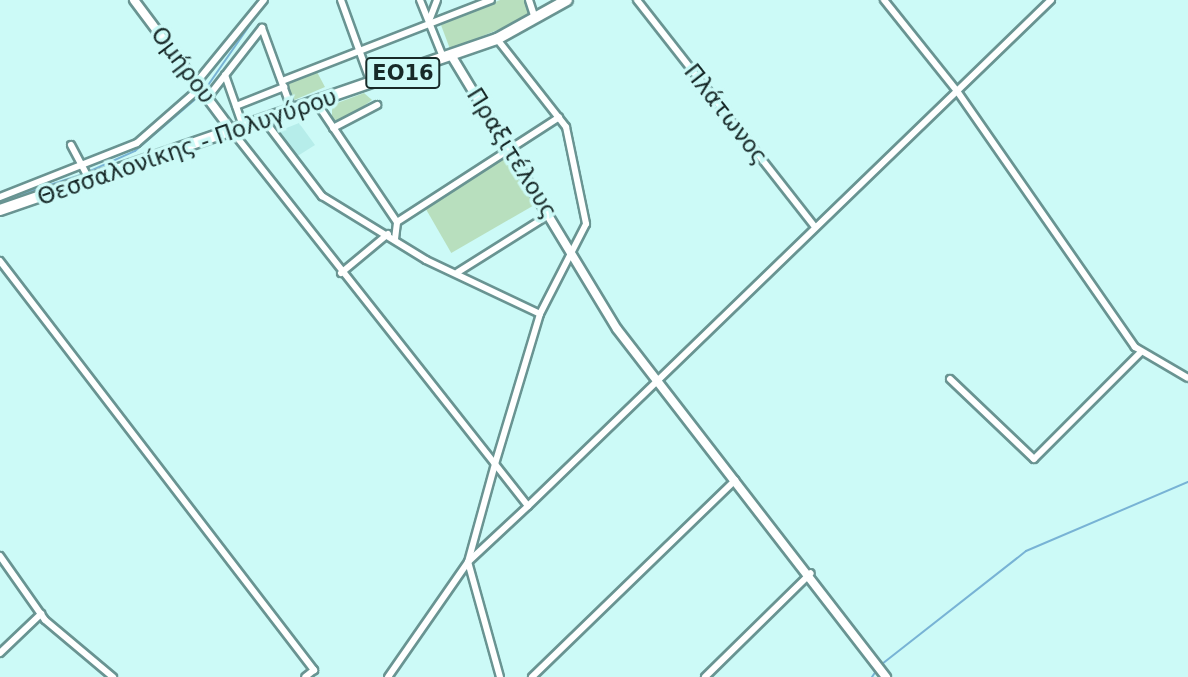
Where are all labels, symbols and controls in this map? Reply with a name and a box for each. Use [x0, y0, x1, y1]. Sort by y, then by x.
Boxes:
street label: Ομήρου [145, 21, 221, 109]
road number: ΕΟ16 [364, 56, 442, 90]
street label: Πλάτωνος [678, 58, 774, 170]
street label: Θεσσαλονίκης - Πολυγύρου [34, 83, 340, 211]
street label: Πραξιτέλους [461, 83, 563, 223]

